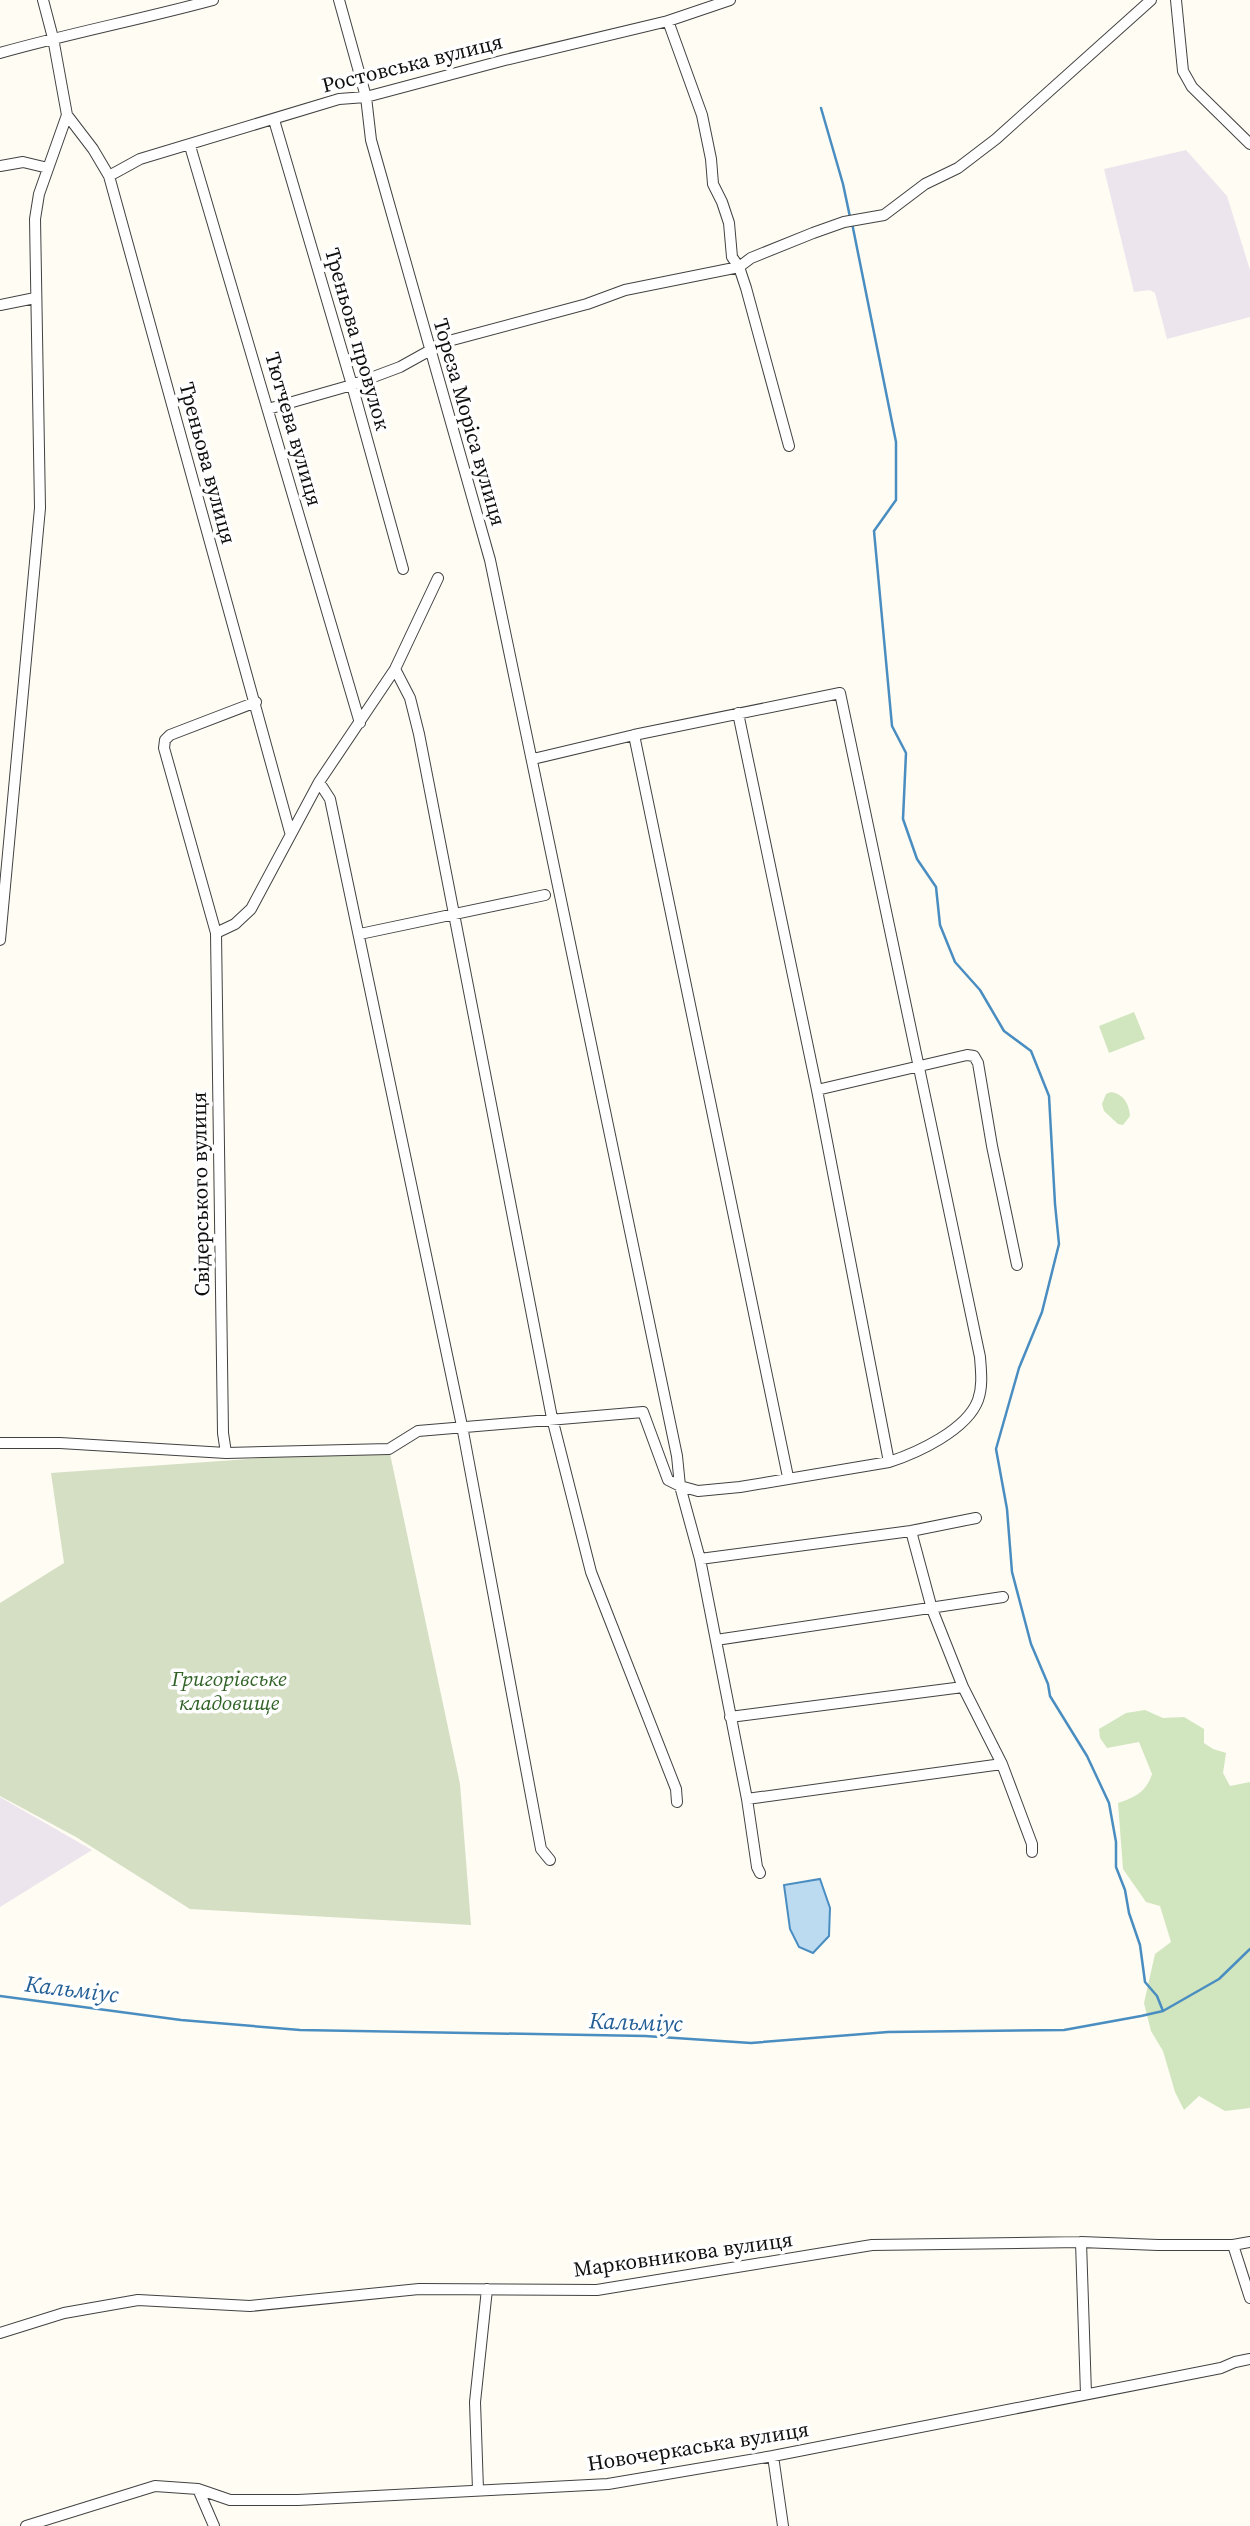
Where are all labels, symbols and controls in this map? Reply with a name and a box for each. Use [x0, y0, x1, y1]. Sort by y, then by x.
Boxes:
street label: Ростовська вулиця [319, 27, 505, 99]
street label: Треньова провулок [318, 244, 398, 434]
street label: Тореза Моріса вулиця [426, 315, 514, 529]
street label: Тютчева вулиця [258, 349, 330, 509]
street label: Треньова вулиця [172, 379, 244, 547]
street label: Свiдерського вулиця [184, 1091, 216, 1297]
park label: Григорівське кладовище [170, 1664, 287, 1717]
water label: Кальміус [22, 1967, 121, 2011]
water label: Кальміус [587, 2004, 684, 2040]
street label: Марковникова вулиця [572, 2224, 794, 2284]
street label: Новочеркаська вулиця [585, 2414, 811, 2478]

